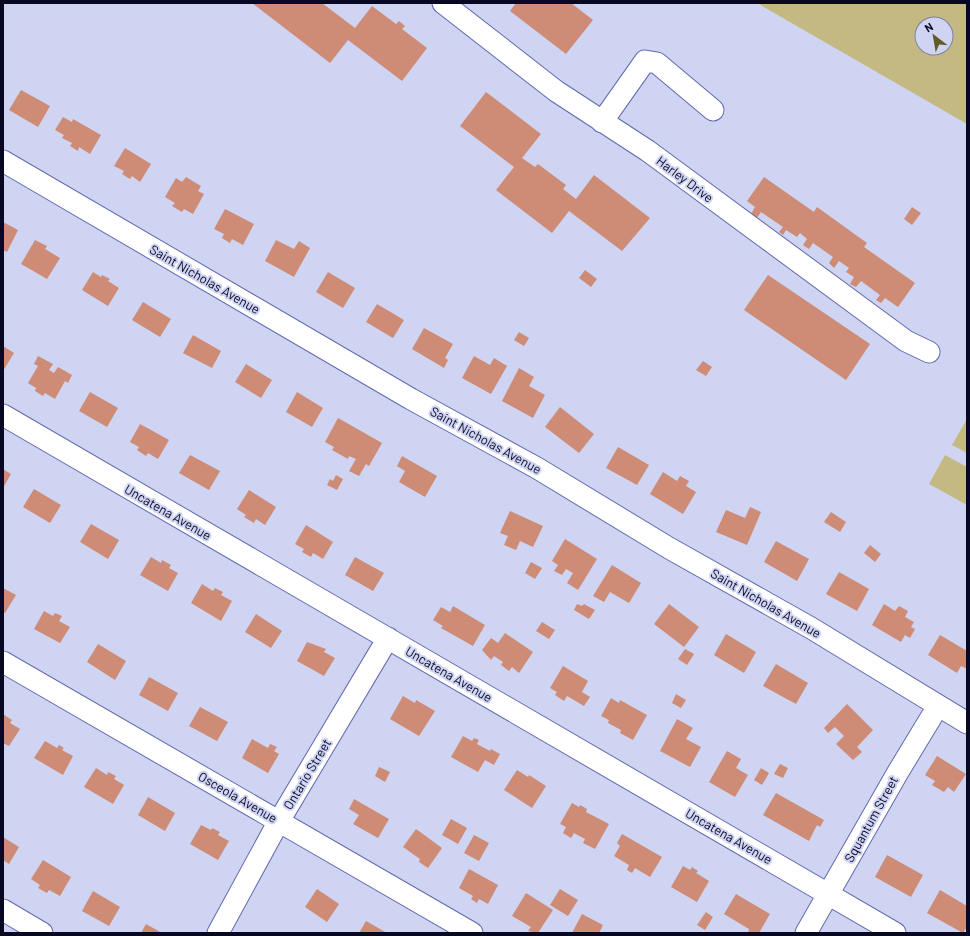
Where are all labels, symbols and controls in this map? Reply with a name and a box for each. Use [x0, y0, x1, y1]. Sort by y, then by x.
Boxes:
north arrow [914, 16, 954, 56]
text: N [922, 20, 935, 34]
street label: Harley Drive [653, 152, 717, 206]
street label: Saint Nicholas Avenue [147, 241, 263, 317]
street label: Saint Nicholas Avenue [428, 403, 544, 477]
street label: Uncatena Avenue [122, 481, 214, 543]
street label: Saint Nicholas Avenue [708, 565, 824, 641]
street label: Uncatena Avenue [403, 643, 495, 705]
street label: Ontario Street [280, 736, 334, 812]
street label: Osceola Avenue [196, 768, 280, 826]
street label: Squantum Street [841, 773, 901, 865]
street label: Uncatena Avenue [683, 805, 775, 867]

